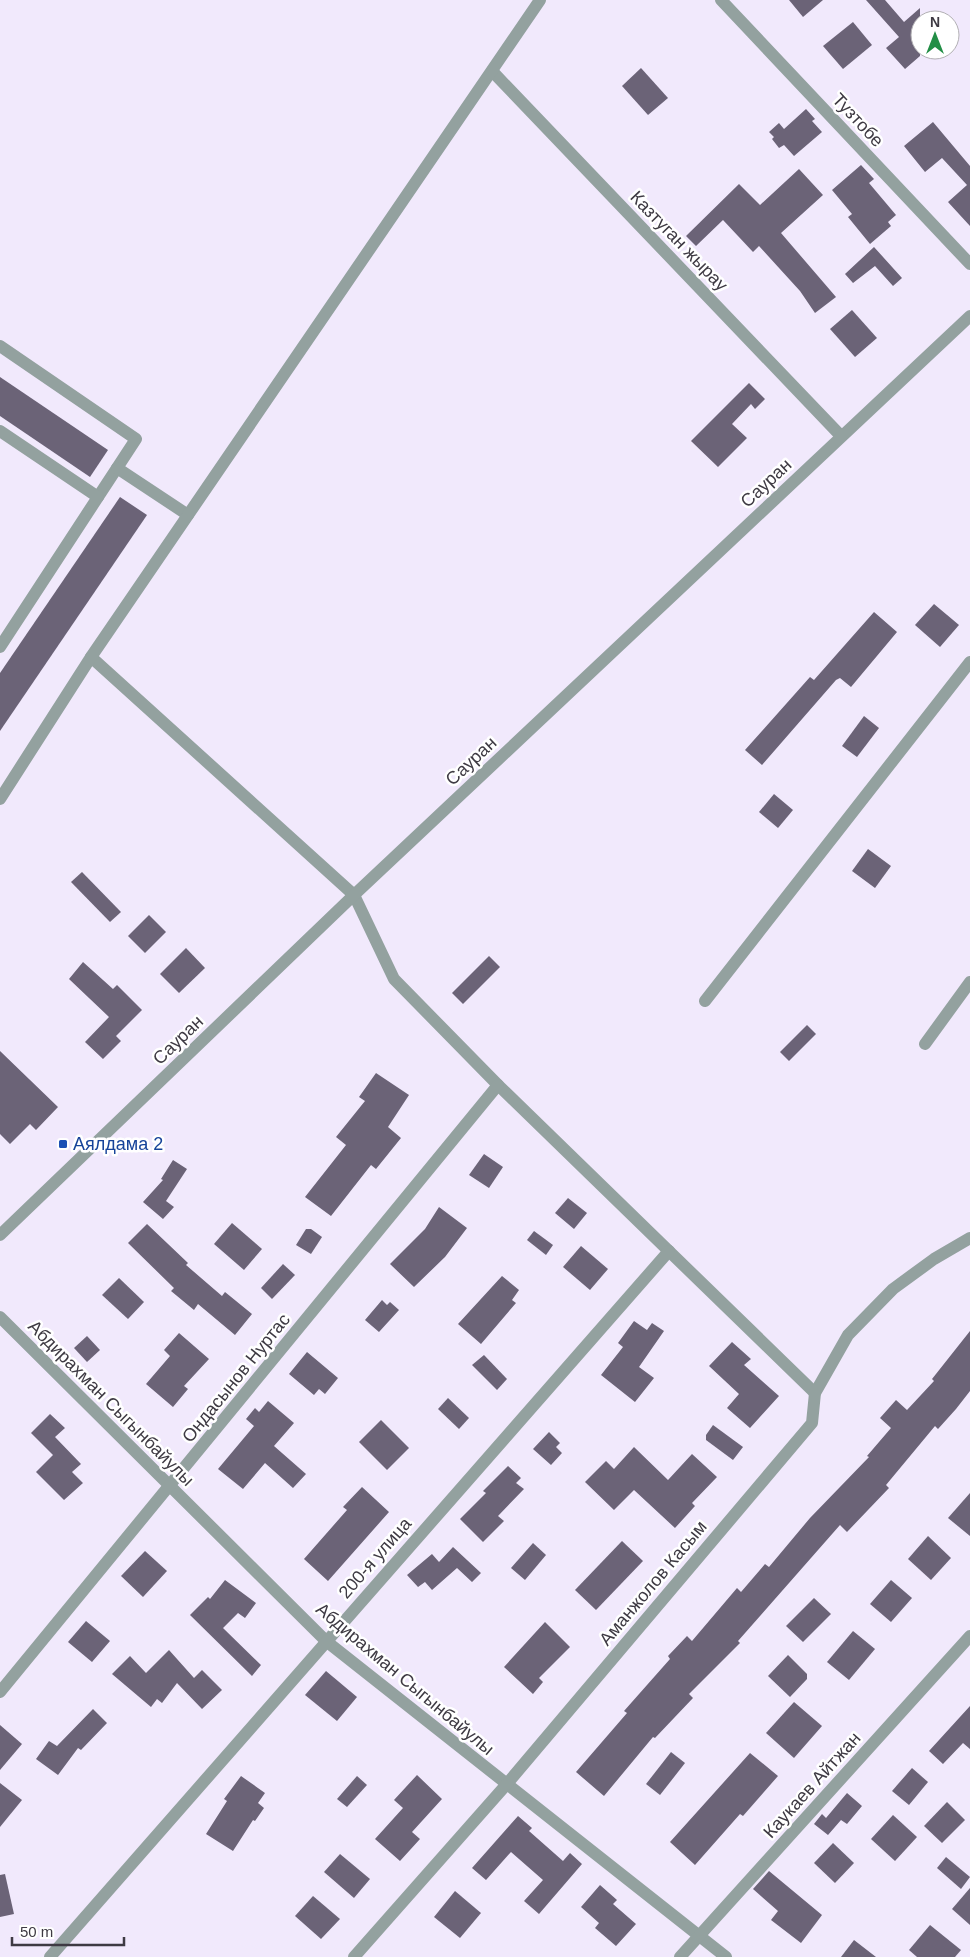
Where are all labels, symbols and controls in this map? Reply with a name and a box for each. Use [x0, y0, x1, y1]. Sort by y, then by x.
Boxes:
north arrow [910, 10, 960, 60]
text: N [930, 14, 940, 30]
street label: Тузтобе [828, 89, 888, 151]
street label: Казтуган жырау [626, 187, 732, 295]
street label: Сауран [737, 455, 795, 511]
street label: Сауран [442, 733, 500, 789]
street label: Сауран [149, 1011, 207, 1069]
place label: Аялдама 2 [73, 1134, 163, 1154]
marker: Аялдама 2 [57, 1138, 69, 1150]
street label: Ондасынов Нуртас [178, 1310, 294, 1446]
street label: Абдирахман Сыгынбайулы [24, 1316, 198, 1490]
street label: 200-я улица [335, 1513, 416, 1602]
street label: Аманжолов Касым [595, 1517, 711, 1649]
street label: Абдирахман Сыгынбайулы [312, 1599, 498, 1759]
street label: Каукаев Айтжан [759, 1728, 865, 1842]
scale bar [12, 1914, 125, 1946]
text: 50 m [20, 1923, 53, 1940]

